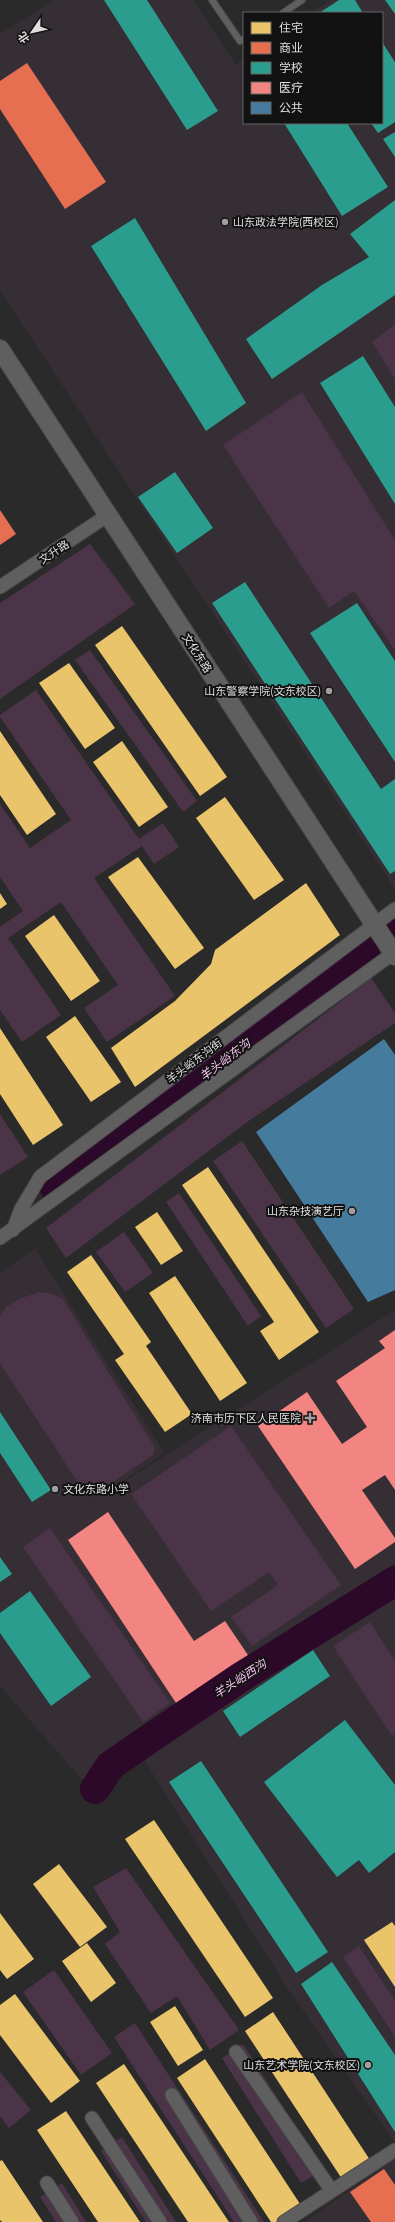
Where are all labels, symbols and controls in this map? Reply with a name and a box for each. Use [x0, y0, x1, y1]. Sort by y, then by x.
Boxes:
north arrow [12, 12, 52, 52]
legend [243, 12, 383, 124]
text: 住宅 [279, 20, 303, 37]
text: 北 [15, 29, 33, 46]
text: 商业 [279, 40, 303, 57]
text: 学校 [279, 60, 303, 77]
text: 医疗 [279, 80, 303, 97]
text: 公共 [279, 100, 303, 117]
place label: 山东政法学院(西校区) [233, 215, 339, 230]
marker: 山东政法学院(西校区) [220, 217, 230, 227]
street label: 文升路 [36, 537, 72, 568]
street label: 文化东路 [178, 631, 215, 676]
place label: 山东警察学院(文东校区) [204, 684, 321, 699]
marker: 山东警察学院(文东校区) [324, 686, 334, 696]
water label: 羊头峪东沟 [196, 1034, 256, 1085]
street label: 羊头峪东沟街 [163, 1036, 225, 1087]
place label: 山东杂技演艺厅 [267, 1204, 344, 1219]
marker: 山东杂技演艺厅 [347, 1206, 357, 1216]
place label: 济南市历下区人民医院 [191, 1411, 301, 1426]
marker: 济南市历下区人民医院 [304, 1412, 316, 1424]
place label: 文化东路小学 [63, 1482, 129, 1497]
marker: 文化东路小学 [50, 1484, 60, 1494]
water label: 羊头峪西沟 [210, 1655, 272, 1703]
place label: 山东艺术学院(文东校区) [243, 2058, 360, 2073]
marker: 山东艺术学院(文东校区) [363, 2060, 373, 2070]

